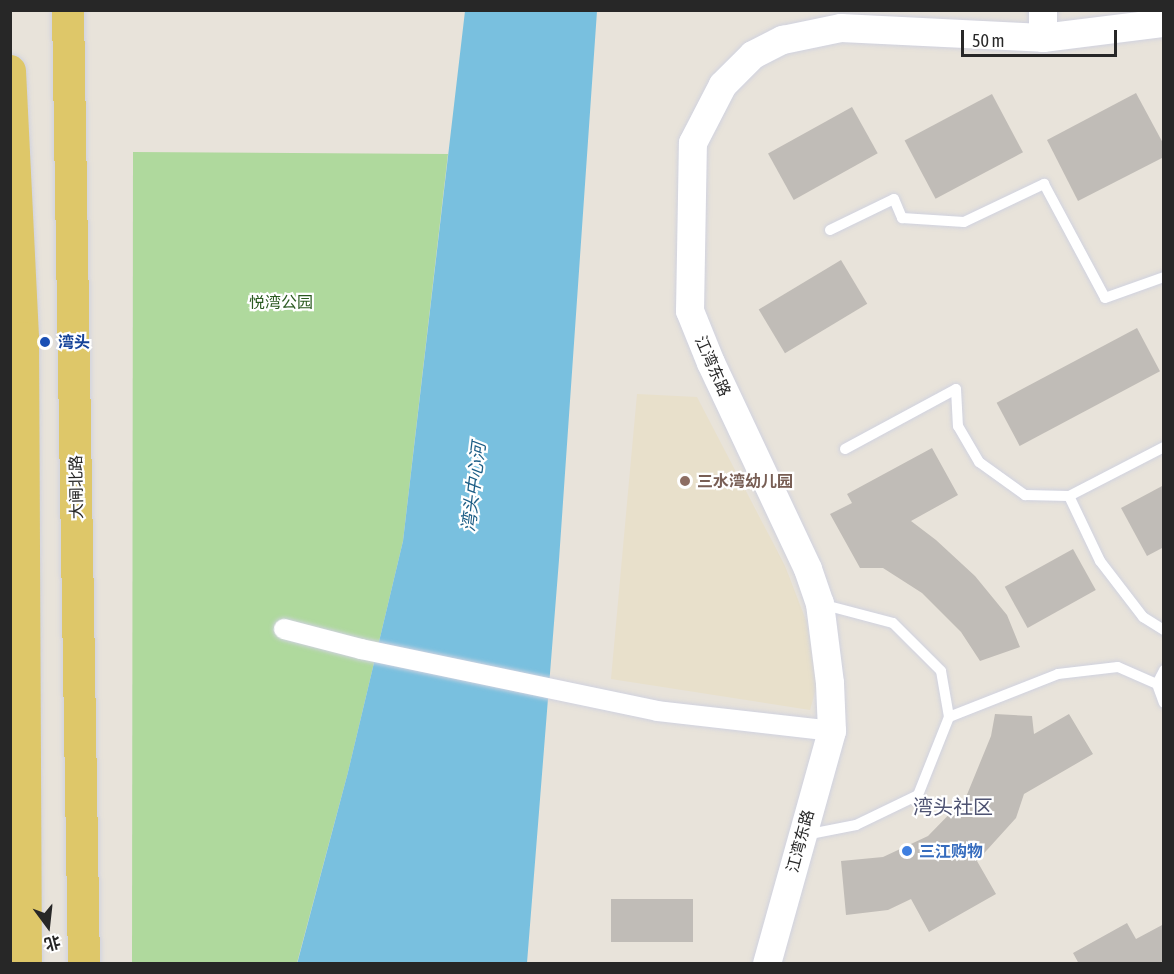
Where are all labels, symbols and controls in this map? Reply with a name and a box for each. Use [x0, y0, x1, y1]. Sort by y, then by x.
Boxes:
scale bar [964, 18, 1120, 56]
text: 50 m [972, 30, 1004, 51]
park label: 悦湾公园 [249, 292, 313, 312]
place label: 湾头 [58, 332, 90, 352]
marker: 湾头 [36, 333, 54, 351]
street label: 江湾东路 [691, 333, 735, 399]
water label: 湾头中心河 [458, 441, 490, 533]
street label: 大闸北路 [66, 455, 86, 519]
place label: 三水湾幼儿园 [697, 471, 793, 491]
marker: 三水湾幼儿园 [678, 474, 692, 488]
district label: 湾头社区 [913, 794, 993, 818]
street label: 江湾东路 [782, 808, 818, 874]
place label: 三江购物 [919, 841, 983, 861]
marker: 三江购物 [900, 844, 914, 858]
north arrow [18, 896, 78, 956]
text: 北 [43, 933, 63, 954]

